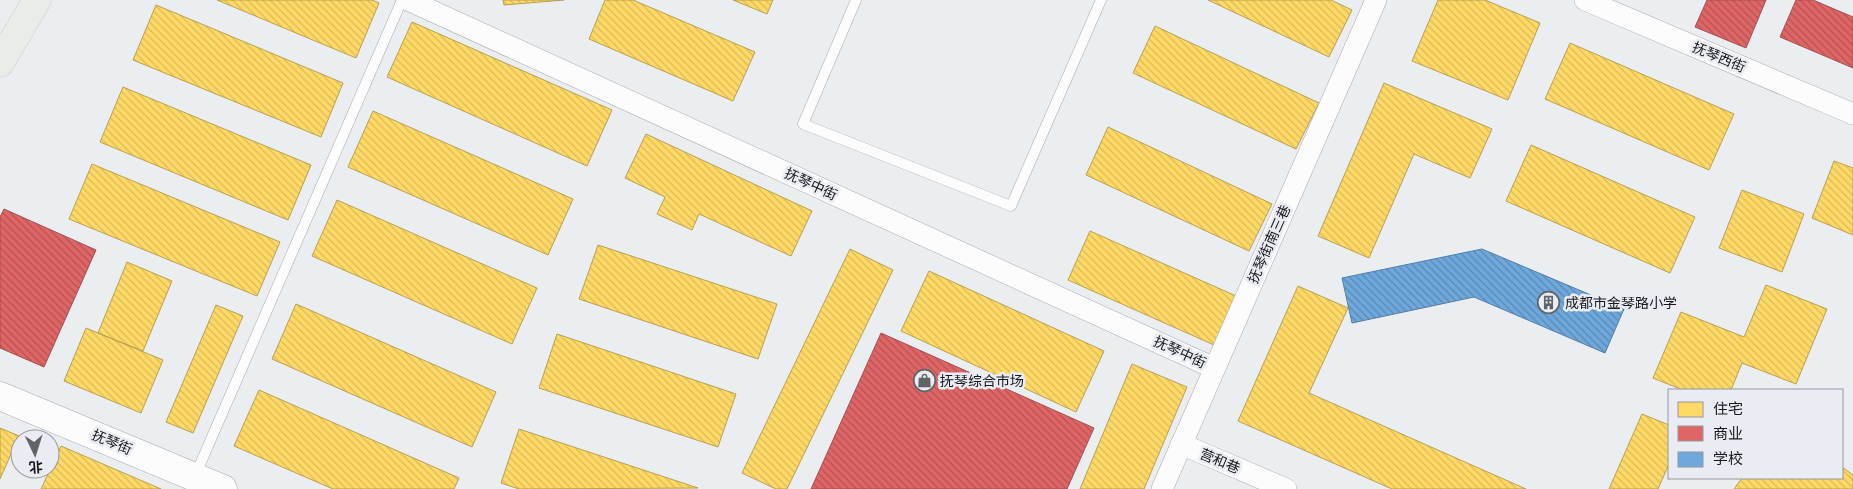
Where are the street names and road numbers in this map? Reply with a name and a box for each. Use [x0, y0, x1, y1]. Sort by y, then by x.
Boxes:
street label: 抚琴西街 [1690, 38, 1748, 75]
street label: 抚琴中街 [782, 164, 840, 203]
street label: 抚琴街南三巷 [1244, 202, 1293, 286]
street label: 抚琴中街 [1151, 332, 1209, 371]
street label: 抚琴街 [90, 426, 135, 458]
street label: 营和巷 [1198, 445, 1243, 477]

